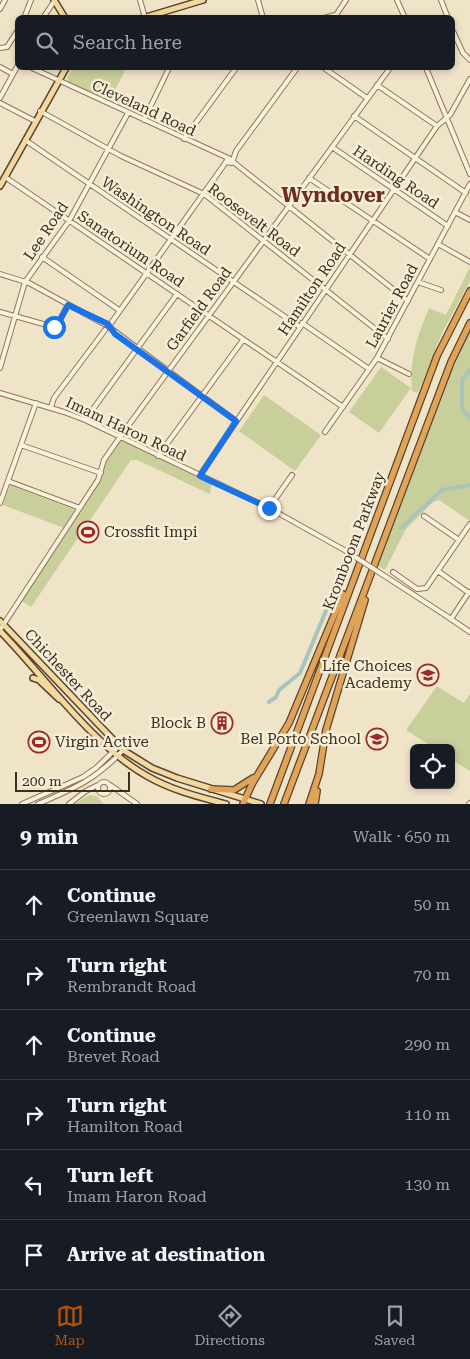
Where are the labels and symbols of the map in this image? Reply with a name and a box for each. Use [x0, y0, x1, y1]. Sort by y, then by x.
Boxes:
street label: Cleveland Road [89, 76, 199, 140]
street label: Harding Road [350, 142, 443, 213]
street label: Washington Road [98, 173, 214, 259]
street label: Roosevelt Road [204, 179, 304, 261]
district label: Wyndover [281, 183, 385, 207]
street label: Lee Road [20, 198, 72, 264]
street label: Sanatorium Road [74, 207, 188, 291]
street label: Hamilton Road [274, 239, 350, 339]
street label: Laurier Road [362, 260, 422, 351]
street label: Garfield Road [163, 263, 236, 354]
route start [43, 316, 66, 339]
street label: Imam Haron Road [63, 393, 189, 465]
street label: Kromboom Parkway [319, 469, 389, 613]
route end [258, 497, 281, 520]
sports icon: Crossfit Impi [76, 520, 100, 544]
place label: Crossfit Impi [104, 523, 198, 541]
street label: Chichester Road [21, 625, 115, 725]
place label: Life Choices Academy [322, 657, 412, 692]
school or university icon: Life Choices Academy [416, 663, 440, 687]
building icon: Block B [210, 711, 234, 735]
place label: Block B [150, 714, 206, 732]
school or university icon: Bel Porto School [365, 727, 389, 751]
sports icon: Virgin Active [27, 730, 51, 754]
place label: Bel Porto School [240, 730, 361, 748]
place label: Virgin Active [55, 733, 149, 751]
scale bar [15, 769, 130, 792]

